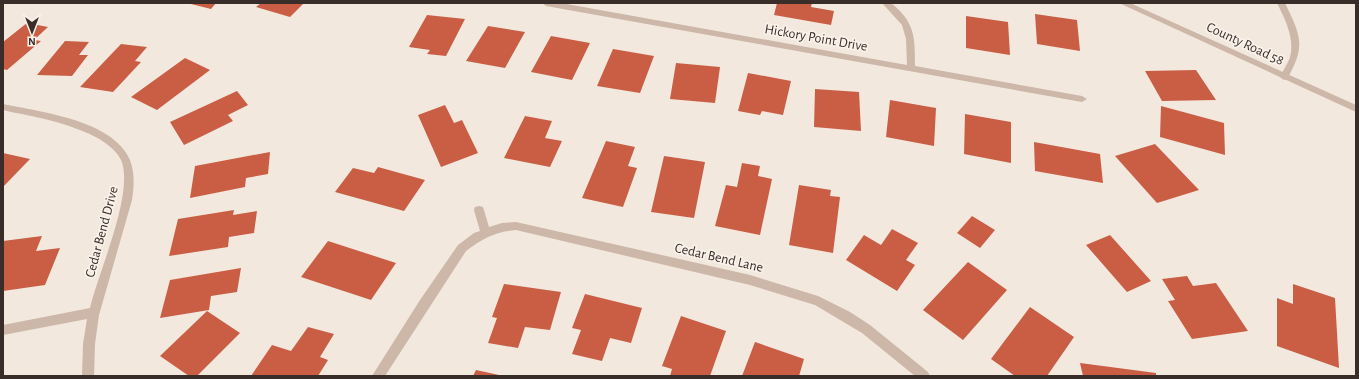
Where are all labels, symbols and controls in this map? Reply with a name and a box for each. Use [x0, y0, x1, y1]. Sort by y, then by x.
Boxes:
north arrow [12, 12, 52, 52]
street label: County Road 58 [1204, 20, 1286, 68]
street label: Hickory Point Drive [763, 22, 869, 54]
text: N [28, 36, 36, 47]
street label: Cedar Bend Drive [83, 185, 121, 279]
street label: Cedar Bend Lane [673, 241, 765, 275]

